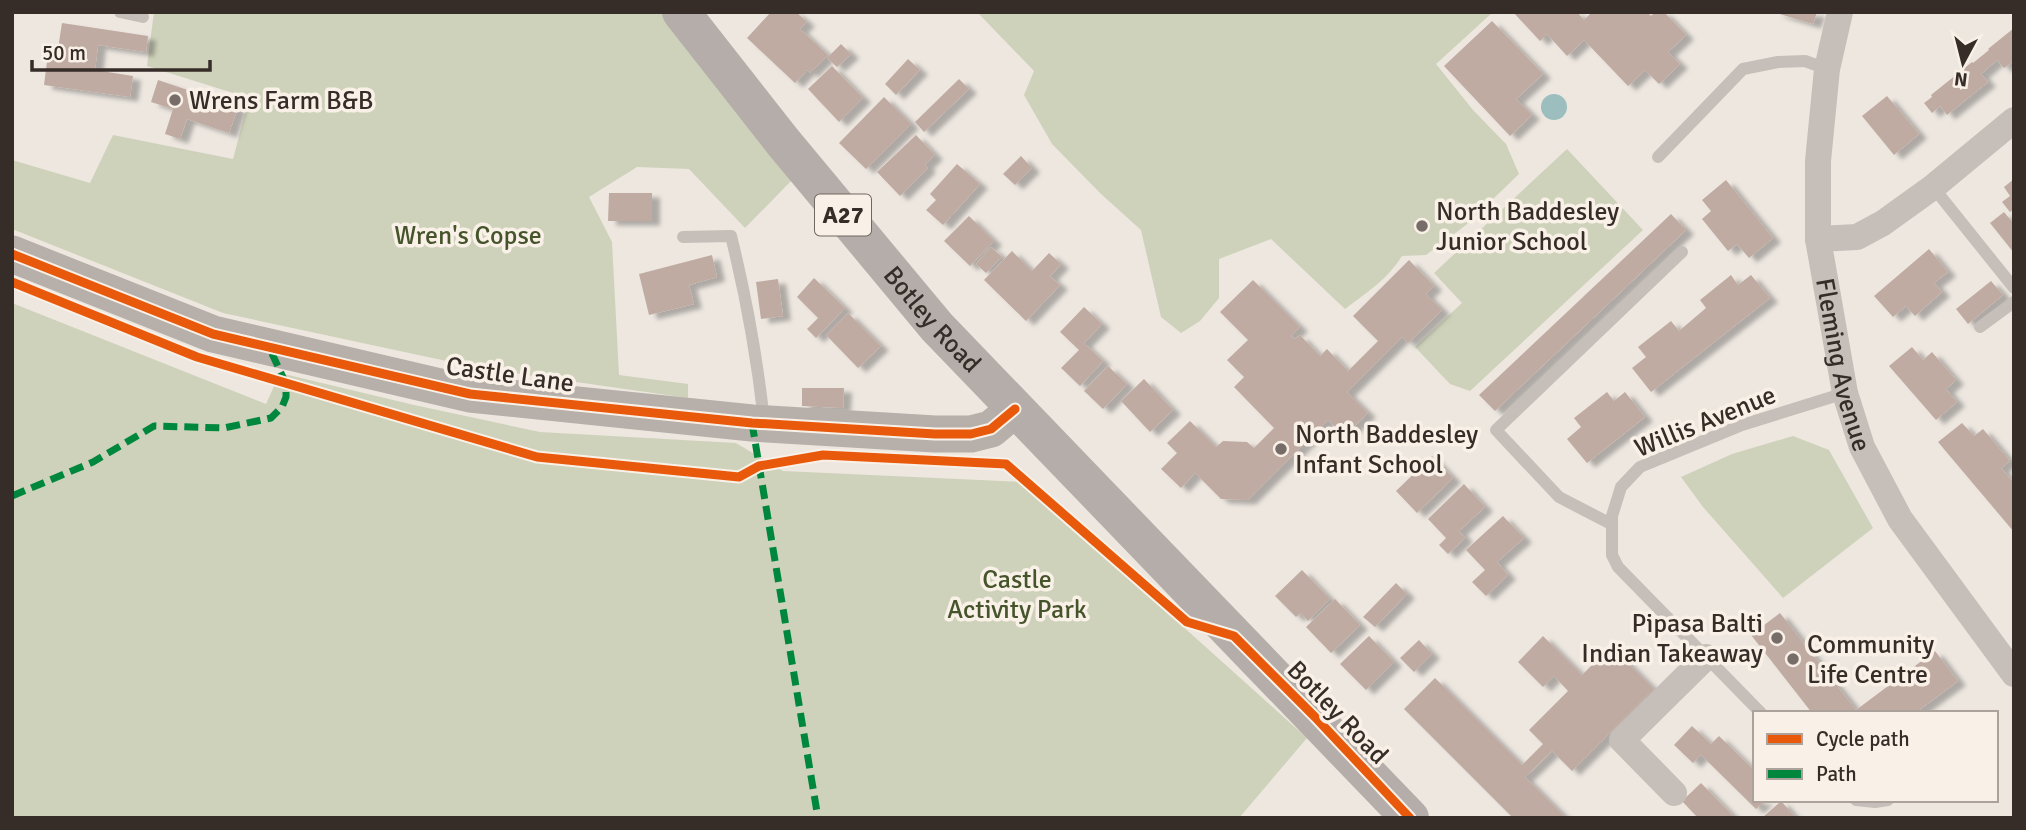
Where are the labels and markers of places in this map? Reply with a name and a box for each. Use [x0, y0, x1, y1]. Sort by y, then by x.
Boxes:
place label: Wrens Farm B&B [189, 85, 374, 117]
marker: Wrens Farm B&B [167, 92, 183, 108]
place label: North Baddesley Junior School [1436, 196, 1619, 258]
marker: North Baddesley Junior School [1414, 218, 1430, 234]
place label: North Baddesley Infant School [1295, 419, 1478, 481]
marker: North Baddesley Infant School [1273, 441, 1289, 457]
place label: Pipasa Balti Indian Takeaway [1581, 608, 1763, 670]
place label: Community Life Centre [1807, 629, 1934, 691]
marker: Pipasa Balti Indian Takeaway [1769, 630, 1785, 646]
marker: Community Life Centre [1785, 651, 1801, 667]

